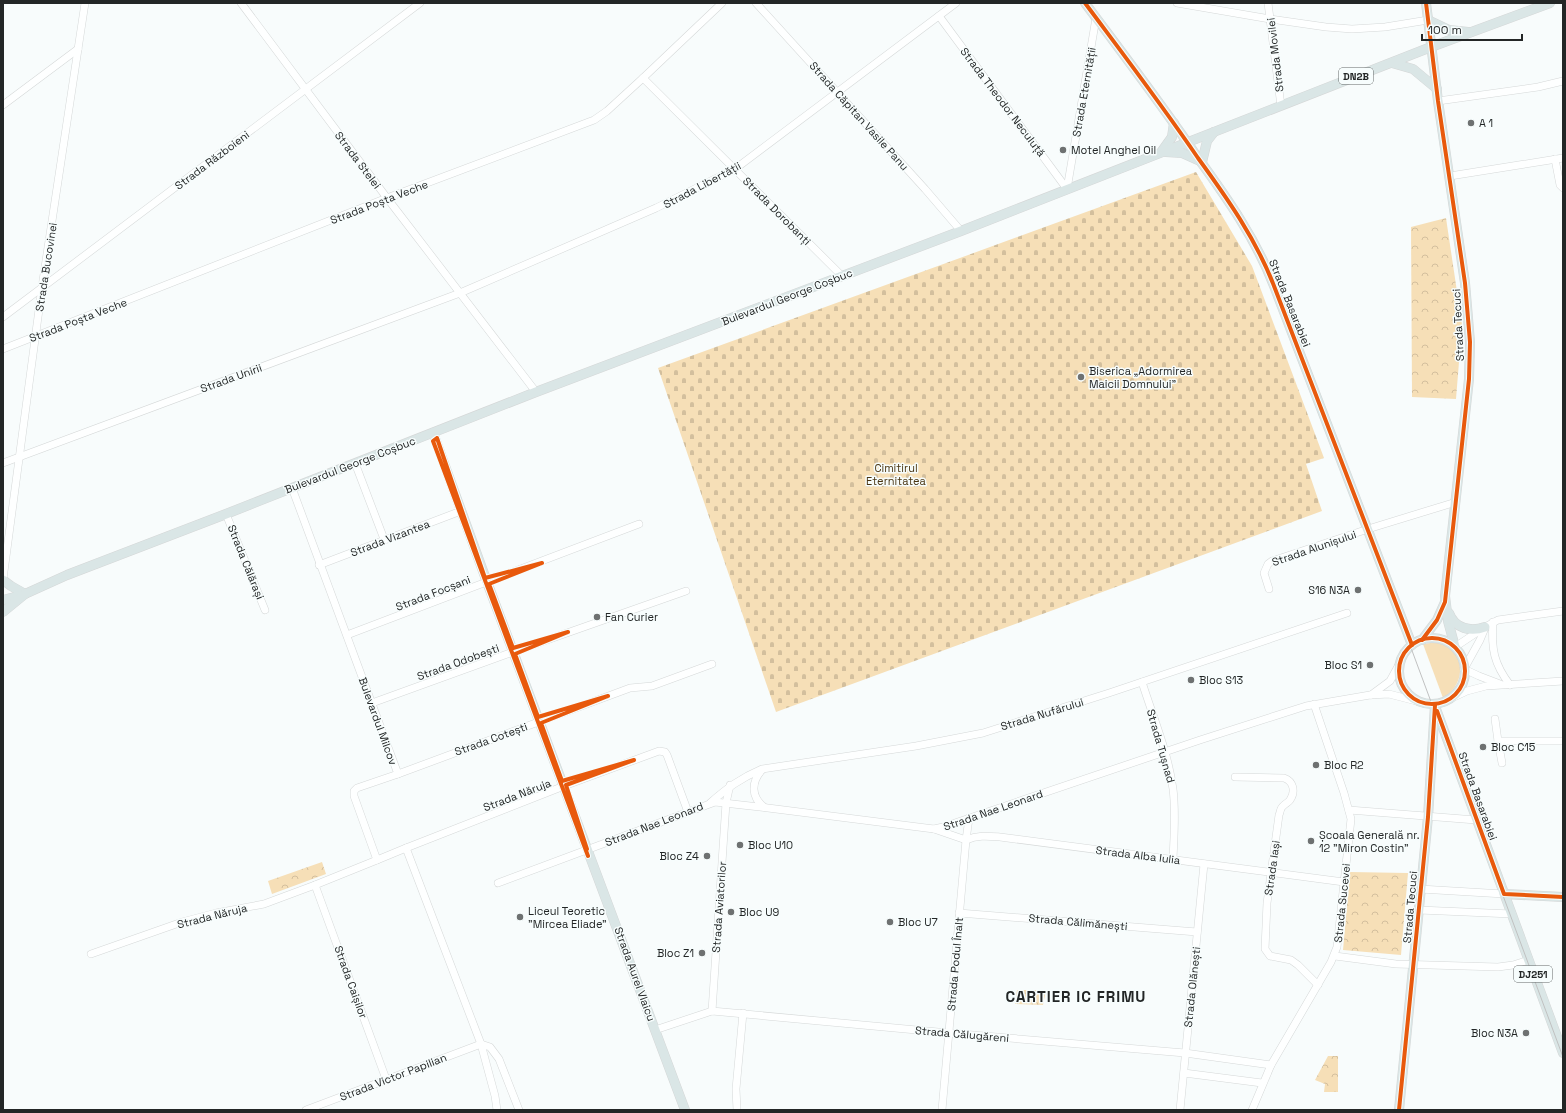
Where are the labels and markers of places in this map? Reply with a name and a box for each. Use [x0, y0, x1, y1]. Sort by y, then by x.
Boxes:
place label: A 1 [1479, 116, 1493, 130]
marker: A 1 [1466, 118, 1476, 128]
place label: Motel Anghel Oil [1071, 143, 1156, 157]
marker: Motel Anghel Oil [1058, 145, 1068, 155]
place label: Biserica „Adormirea Maicii Domnului” [1089, 364, 1193, 391]
marker: Biserica „Adormirea Maicii Domnului” [1076, 372, 1086, 382]
place label: S16 N3A [1308, 583, 1350, 597]
marker: S16 N3A [1353, 585, 1363, 595]
place label: Fan Curier [605, 610, 658, 624]
marker: Fan Curier [592, 612, 602, 622]
place label: Bloc S1 [1324, 658, 1362, 672]
marker: Bloc S1 [1365, 660, 1375, 670]
place label: Bloc S13 [1199, 673, 1244, 687]
marker: Bloc S13 [1186, 675, 1196, 685]
place label: Bloc C15 [1491, 740, 1536, 754]
marker: Bloc C15 [1478, 742, 1488, 752]
place label: Bloc R2 [1324, 758, 1364, 772]
marker: Bloc R2 [1311, 760, 1321, 770]
place label: Școala Generală nr. 12 "Miron Costin" [1319, 828, 1420, 855]
marker: Școala Generală nr. 12 "Miron Costin" [1306, 836, 1316, 846]
place label: Bloc U10 [748, 838, 793, 852]
marker: Bloc U10 [735, 840, 745, 850]
place label: Bloc Z4 [660, 849, 699, 863]
marker: Bloc Z4 [702, 851, 712, 861]
place label: Liceul Teoretic "Mircea Eliade" [528, 904, 607, 931]
place label: Bloc U9 [739, 905, 779, 919]
marker: Bloc U9 [726, 907, 736, 917]
marker: Liceul Teoretic "Mircea Eliade" [515, 912, 525, 922]
place label: Bloc U7 [898, 915, 938, 929]
marker: Bloc U7 [885, 917, 895, 927]
place label: Bloc Z1 [657, 946, 694, 960]
marker: Bloc Z1 [697, 948, 707, 958]
place label: Bloc N3A [1471, 1026, 1518, 1040]
marker: Bloc N3A [1521, 1028, 1531, 1038]

